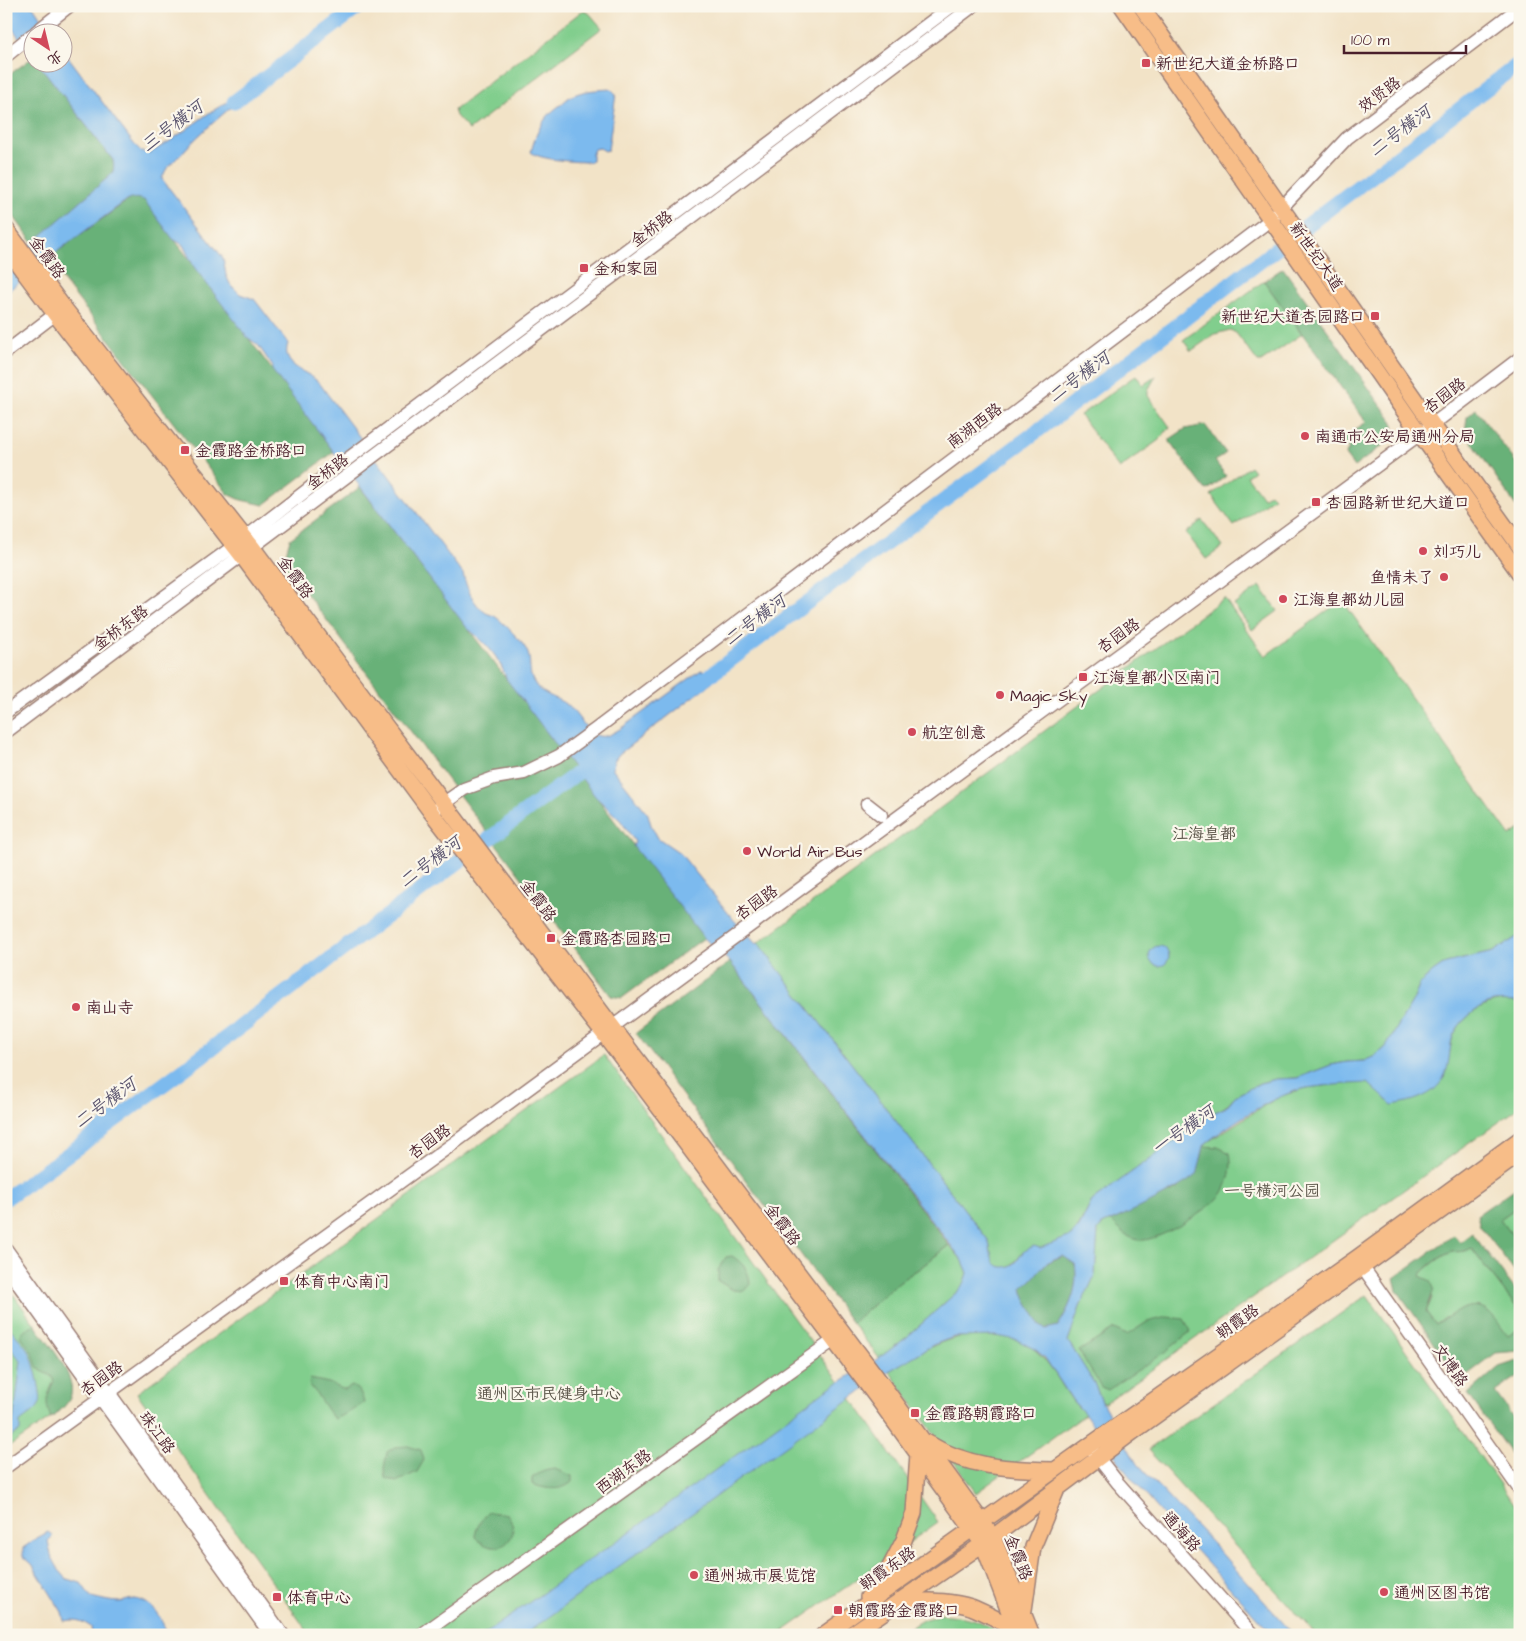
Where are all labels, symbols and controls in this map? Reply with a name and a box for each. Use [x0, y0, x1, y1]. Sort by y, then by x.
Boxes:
north arrow [22, 22, 72, 72]
scale bar [1344, 22, 1466, 54]
text: 100 m [1351, 30, 1390, 51]
text: 北 [43, 46, 66, 70]
place label: 新世纪大道金桥路口 [1156, 53, 1300, 75]
marker: 新世纪大道金桥路口 [1140, 57, 1152, 69]
street label: 效贤路 [1354, 72, 1405, 118]
water label: 三号横河 [136, 93, 211, 158]
water label: 二号横河 [1364, 98, 1439, 163]
street label: 金桥路 [626, 206, 677, 252]
street label: 新世纪大道 [1284, 217, 1348, 296]
street label: 金霞路 [24, 232, 70, 283]
place label: 金和家园 [594, 258, 658, 280]
marker: 金和家园 [578, 262, 590, 274]
place label: 新世纪大道杏园路口 [1221, 306, 1365, 328]
marker: 新世纪大道杏园路口 [1369, 310, 1381, 322]
water label: 二号横河 [1043, 344, 1118, 409]
street label: 杏园路 [1419, 373, 1470, 419]
street label: 南湖西路 [942, 398, 1007, 454]
place label: 南通市公安局通州分局 [1315, 426, 1475, 448]
marker: 南通市公安局通州分局 [1299, 430, 1311, 442]
place label: 金霞路金桥路口 [195, 440, 307, 462]
marker: 金霞路金桥路口 [179, 444, 191, 456]
street label: 金桥路 [302, 449, 353, 495]
place label: 杏园路新世纪大道口 [1326, 492, 1470, 514]
marker: 杏园路新世纪大道口 [1310, 496, 1322, 508]
place label: 刘巧儿 [1433, 541, 1481, 563]
marker: 刘巧儿 [1417, 545, 1429, 557]
street label: 金霞路 [272, 552, 318, 603]
place label: 鱼情未了 [1370, 567, 1434, 589]
marker: 鱼情未了 [1438, 571, 1450, 583]
water label: 二号横河 [719, 587, 794, 652]
place label: 江海皇都幼儿园 [1293, 589, 1405, 611]
marker: 江海皇都幼儿园 [1277, 593, 1289, 605]
street label: 金桥东路 [88, 600, 153, 656]
street label: 杏园路 [1093, 613, 1144, 659]
place label: 江海皇都小区南门 [1093, 667, 1221, 689]
marker: 江海皇都小区南门 [1077, 671, 1089, 683]
place label: Magic Sky [1010, 685, 1088, 708]
marker: Magic Sky [994, 689, 1006, 701]
place label: 航空创意 [922, 722, 986, 744]
marker: 航空创意 [906, 726, 918, 738]
park label: 江海皇都 [1172, 823, 1236, 845]
water label: 二号横河 [394, 829, 469, 894]
place label: World Air Bus [757, 841, 862, 863]
marker: World Air Bus [741, 845, 753, 857]
street label: 金霞路 [515, 875, 561, 926]
street label: 杏园路 [731, 880, 782, 926]
place label: 金霞路杏园路口 [561, 928, 673, 950]
marker: 金霞路杏园路口 [545, 932, 557, 944]
place label: 南山寺 [86, 997, 134, 1019]
marker: 南山寺 [70, 1001, 82, 1013]
water label: 二号横河 [69, 1070, 144, 1135]
water label: 一号横河 [1147, 1098, 1222, 1161]
street label: 杏园路 [404, 1119, 455, 1165]
park label: 一号横河公园 [1224, 1180, 1320, 1202]
street label: 金霞路 [759, 1199, 805, 1250]
place label: 体育中心南门 [294, 1271, 390, 1293]
marker: 体育中心南门 [278, 1275, 290, 1287]
street label: 朝霞路 [1212, 1299, 1264, 1345]
street label: 文博路 [1427, 1340, 1473, 1392]
street label: 杏园路 [76, 1356, 127, 1402]
park label: 通州区市民健身中心 [477, 1383, 621, 1405]
place label: 金霞路朝霞路口 [925, 1403, 1037, 1425]
street label: 珠江路 [134, 1407, 180, 1458]
marker: 金霞路朝霞路口 [909, 1407, 921, 1419]
street label: 西湖东路 [591, 1444, 656, 1500]
street label: 通海路 [1157, 1506, 1205, 1557]
street label: 金霞路 [999, 1531, 1037, 1584]
street label: 朝霞东路 [855, 1541, 920, 1596]
place label: 通州城市展览馆 [704, 1565, 816, 1587]
marker: 通州城市展览馆 [688, 1569, 700, 1581]
place label: 通州区图书馆 [1394, 1582, 1490, 1604]
marker: 通州区图书馆 [1378, 1586, 1390, 1598]
place label: 体育中心 [287, 1587, 351, 1609]
marker: 体育中心 [271, 1591, 283, 1603]
place label: 朝霞路金霞路口 [848, 1600, 960, 1622]
marker: 朝霞路金霞路口 [832, 1604, 844, 1616]

